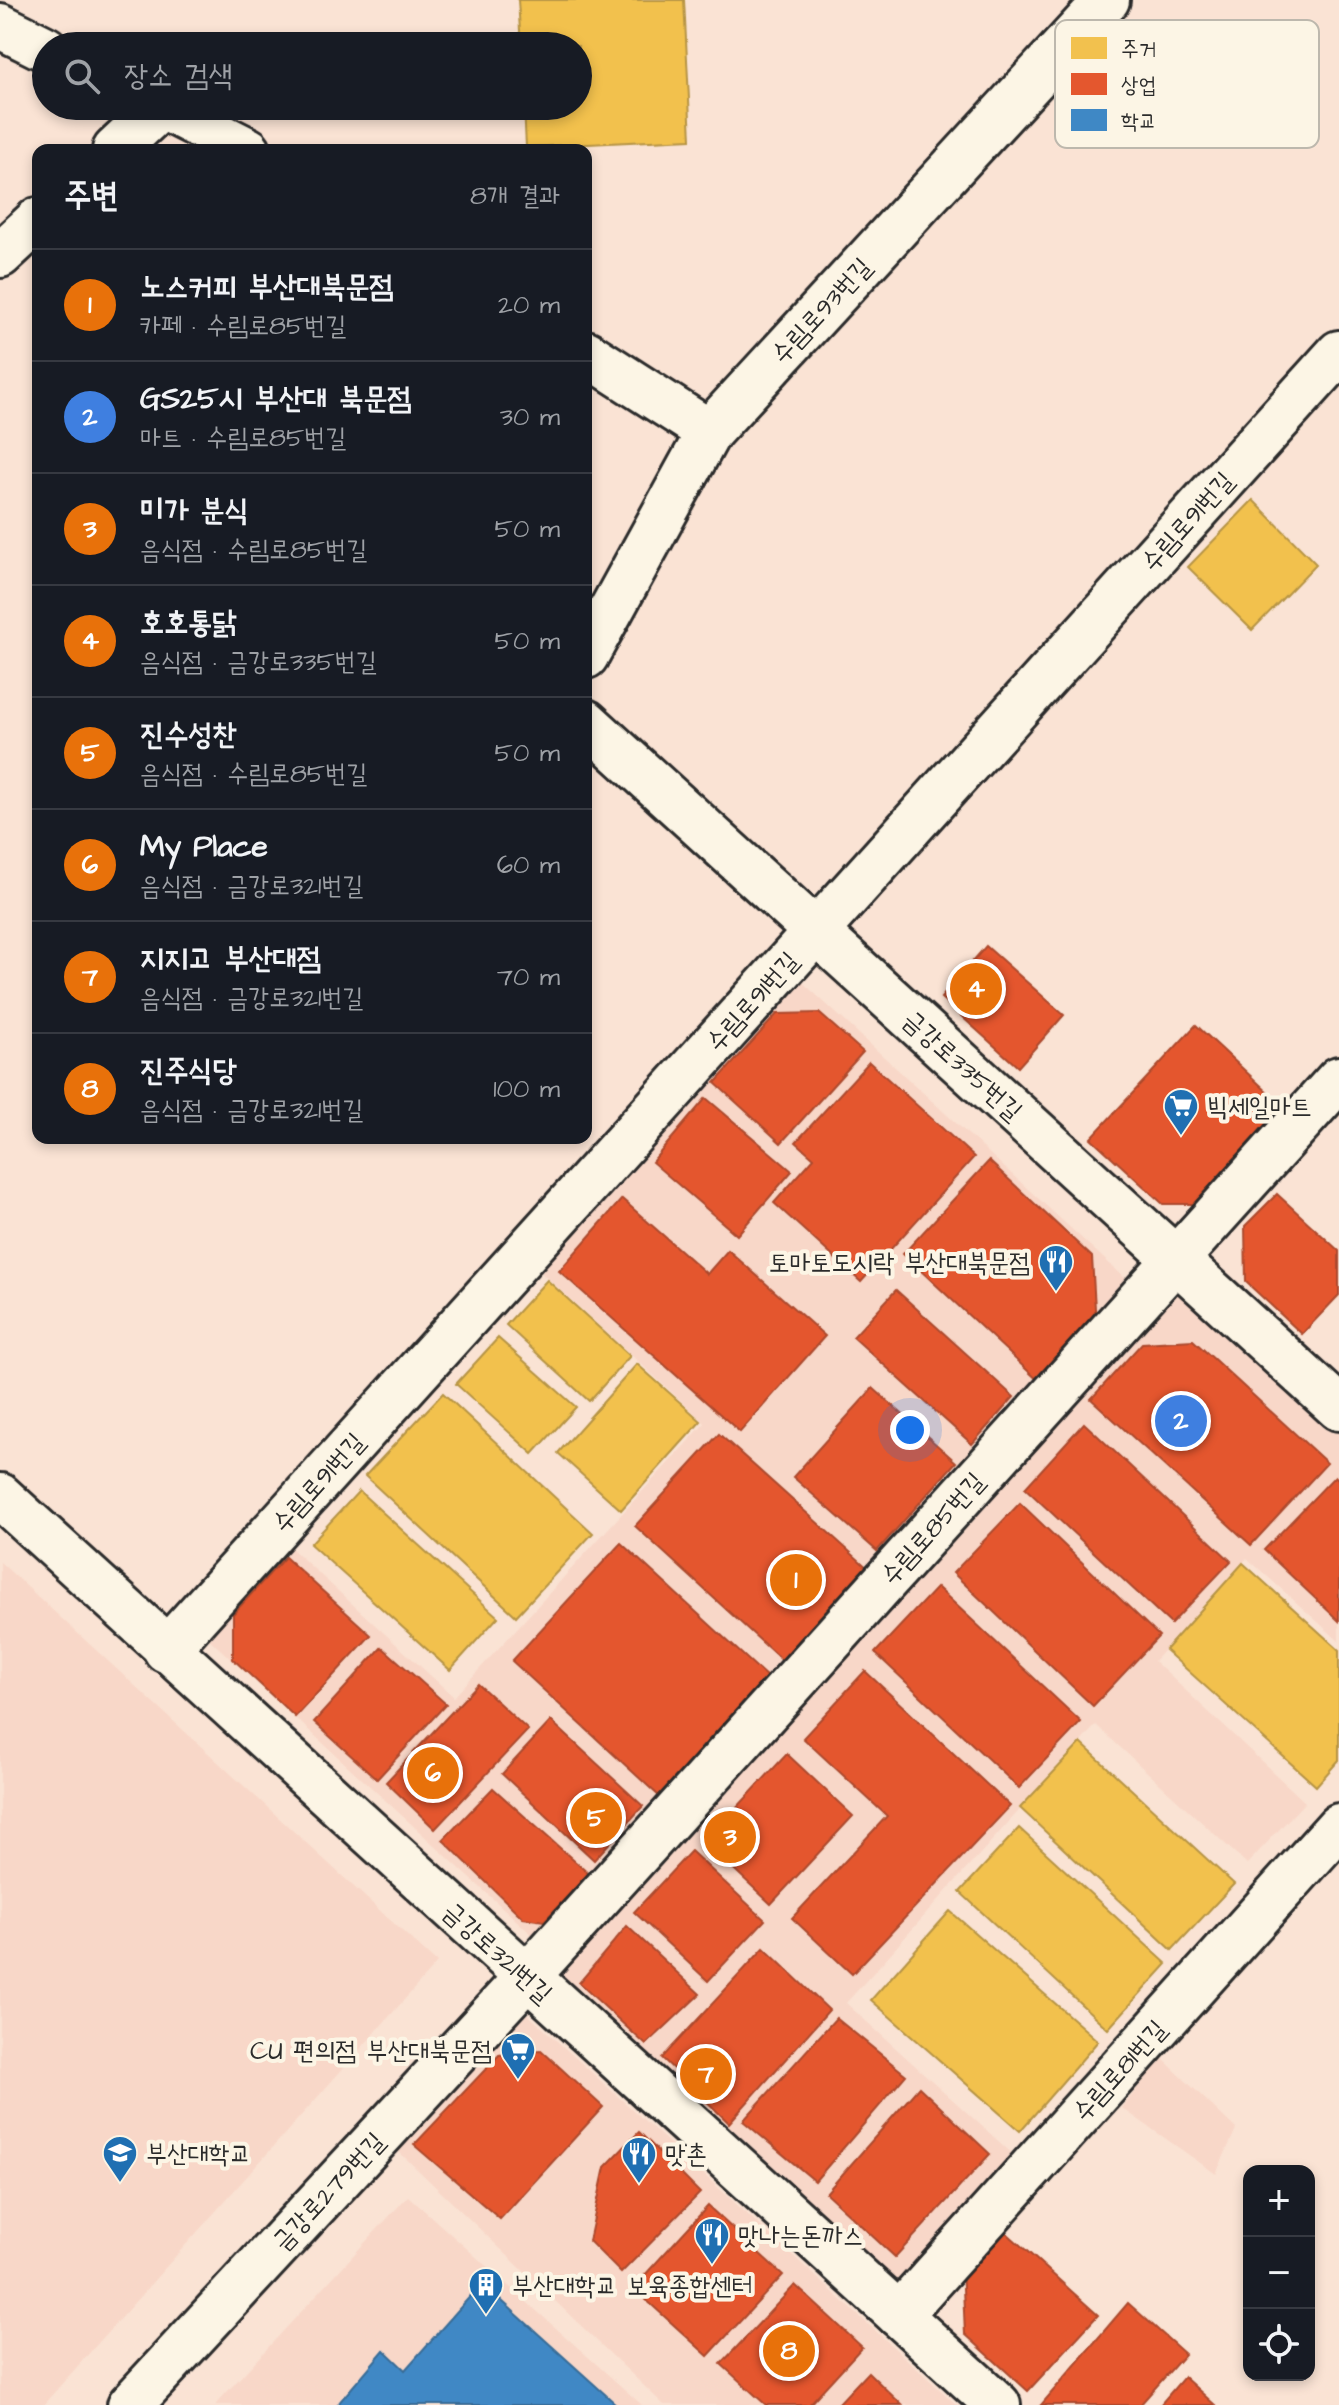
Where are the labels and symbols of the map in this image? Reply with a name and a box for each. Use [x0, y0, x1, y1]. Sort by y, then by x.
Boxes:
legend [1055, 20, 1319, 148]
text: 주거 [1121, 34, 1156, 65]
text: 상업 [1121, 70, 1156, 101]
text: 학교 [1121, 106, 1156, 137]
street label: 수림로93번길 [763, 250, 880, 371]
street label: 수림로91번길 [1133, 464, 1242, 579]
street label: 수림로91번길 [698, 944, 807, 1059]
pin: 4 [950, 959, 1002, 1019]
street label: 금강로335번길 [895, 1002, 1030, 1129]
supermarket icon: 빅세일마트 [1162, 1087, 1200, 1137]
place label: 빅세일마트 [1207, 1089, 1312, 1125]
restaurant icon: 토마토도시락 부산대북문점 [1037, 1243, 1075, 1293]
place label: 토마토도시락 부산대북문점 [769, 1245, 1030, 1281]
pin: 2 [1155, 1391, 1207, 1451]
your location [890, 1410, 930, 1450]
street label: 수림로91번길 [264, 1425, 373, 1540]
street label: 수림로85번길 [873, 1465, 993, 1593]
pin: 1 [770, 1550, 822, 1610]
pin: 6 [407, 1743, 459, 1803]
pin: 5 [570, 1788, 622, 1848]
pin: 3 [704, 1807, 756, 1867]
street label: 금강로321번길 [435, 1894, 560, 2012]
street label: 수림로81번길 [1065, 2012, 1175, 2129]
supermarket icon: CU 편의점 부산대북문점 [499, 2031, 537, 2081]
place label: CU 편의점 부산대북문점 [250, 2033, 492, 2069]
pin: 7 [680, 2044, 732, 2104]
street label: 금강로279번길 [264, 2124, 393, 2259]
school or university icon: 부산대학교 [101, 2134, 139, 2184]
restaurant icon: 맛촌 [620, 2135, 658, 2185]
place label: 부산대학교 [146, 2136, 251, 2172]
place label: 맛촌 [665, 2137, 707, 2173]
restaurant icon: 맛나는돈까스 [693, 2216, 731, 2266]
place label: 맛나는돈까스 [738, 2218, 864, 2254]
building icon: 부산대학교 보육종합센터 [467, 2266, 505, 2316]
place label: 부산대학교 보육종합센터 [512, 2268, 753, 2304]
pin: 8 [763, 2321, 815, 2381]

